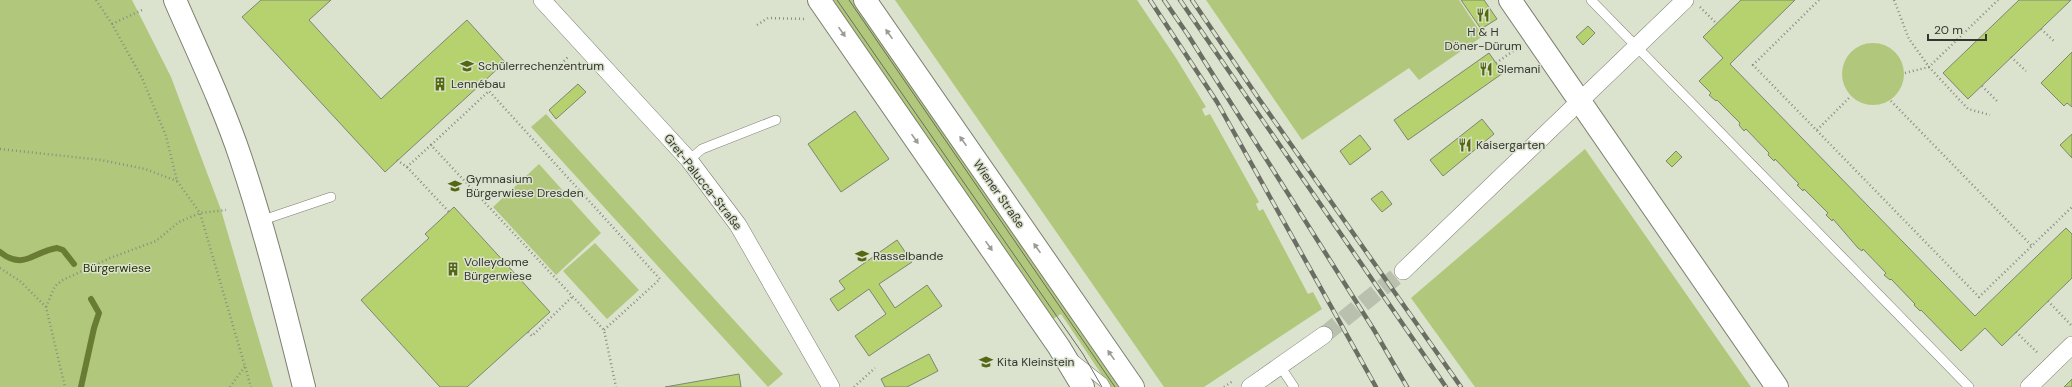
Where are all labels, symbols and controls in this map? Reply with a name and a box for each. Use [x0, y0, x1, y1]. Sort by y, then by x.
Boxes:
restaurant icon: H & H Döner-Dürum [1475, 7, 1491, 23]
scale bar [1928, 16, 1986, 42]
text: 20 m [1934, 22, 1963, 38]
place label: H & H Döner-Dürum [1444, 24, 1522, 54]
one-way arrow [838, 26, 845, 38]
one-way arrow [885, 29, 893, 39]
school or university icon: Schülerrechenzentrum [459, 58, 475, 74]
place label: Schülerrechenzentrum [478, 58, 604, 74]
restaurant icon: Slemani [1478, 61, 1494, 77]
place label: Slemani [1497, 61, 1541, 77]
building icon: Lennébau [432, 76, 448, 92]
place label: Lennébau [451, 76, 506, 92]
street label: Gret-Palucca-Straße [660, 131, 746, 233]
one-way arrow [911, 134, 919, 144]
one-way arrow [959, 136, 967, 146]
restaurant icon: Kaisergarten [1457, 137, 1473, 153]
place label: Kaisergarten [1476, 137, 1545, 153]
street label: Wiener Straße [970, 157, 1029, 231]
place label: Gymnasium Bürgerwiese Dresden [466, 171, 584, 201]
school or university icon: Gymnasium Bürgerwiese Dresden [447, 178, 463, 194]
one-way arrow [985, 241, 993, 251]
one-way arrow [1033, 243, 1041, 253]
school or university icon: Rasselbande [854, 248, 870, 264]
place label: Rasselbande [873, 248, 943, 264]
place label: Volleydome Bürgerwiese [464, 254, 532, 284]
park label: Bürgerwiese [83, 260, 151, 276]
building icon: Volleydome Bürgerwiese [445, 261, 461, 277]
one-way arrow [1107, 350, 1115, 360]
school or university icon: Kita Kleinstein [978, 354, 994, 370]
place label: Kita Kleinstein [997, 354, 1075, 370]

